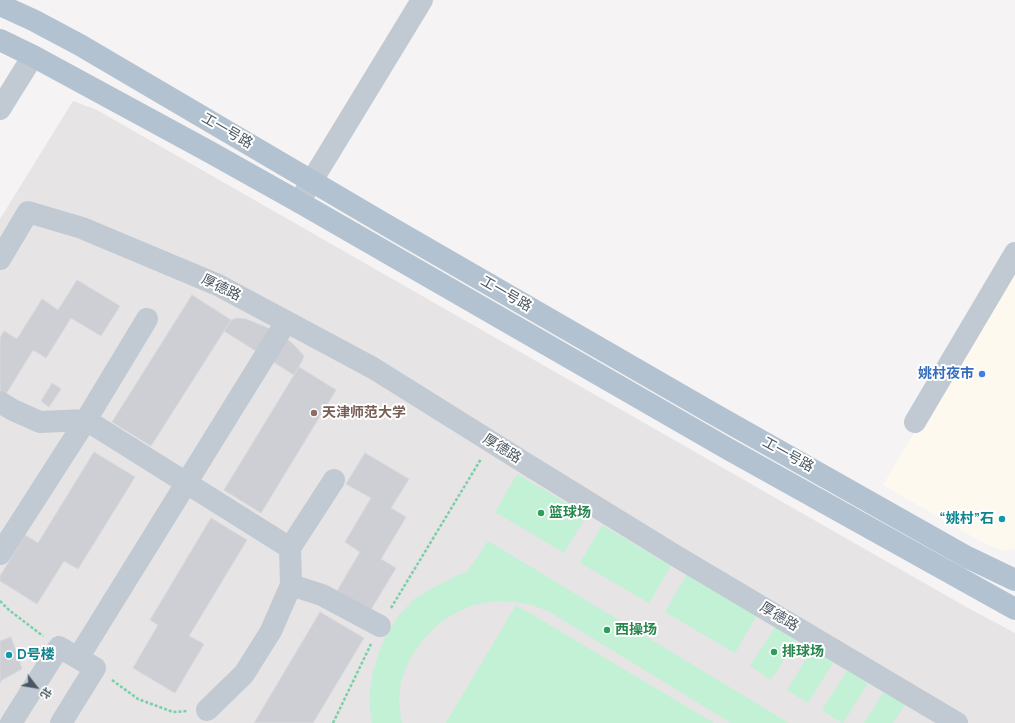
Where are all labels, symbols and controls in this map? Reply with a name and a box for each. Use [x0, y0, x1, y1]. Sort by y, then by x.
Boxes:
street label: 工一号路 [199, 110, 255, 152]
street label: 厚德路 [198, 271, 244, 305]
street label: 工一号路 [478, 273, 534, 315]
place label: 姚村夜市 [918, 366, 974, 382]
marker: 姚村夜市 [977, 369, 987, 379]
place label: 天津师范大学 [322, 405, 406, 421]
marker: 天津师范大学 [309, 408, 319, 418]
street label: 厚德路 [480, 431, 524, 467]
street label: 工一号路 [759, 434, 817, 476]
place label: 篮球场 [549, 505, 591, 521]
marker: 篮球场 [536, 508, 546, 518]
place label: “姚村”石 [939, 511, 994, 527]
marker: “姚村”石 [997, 514, 1007, 524]
street label: 厚德路 [757, 599, 801, 635]
place label: 西操场 [615, 622, 657, 638]
marker: 西操场 [602, 625, 612, 635]
place label: 排球场 [782, 644, 824, 660]
place label: D号楼 [17, 647, 55, 663]
marker: 排球场 [769, 647, 779, 657]
marker: D号楼 [4, 650, 14, 660]
north arrow [16, 667, 56, 707]
text: 北 [37, 685, 56, 702]

